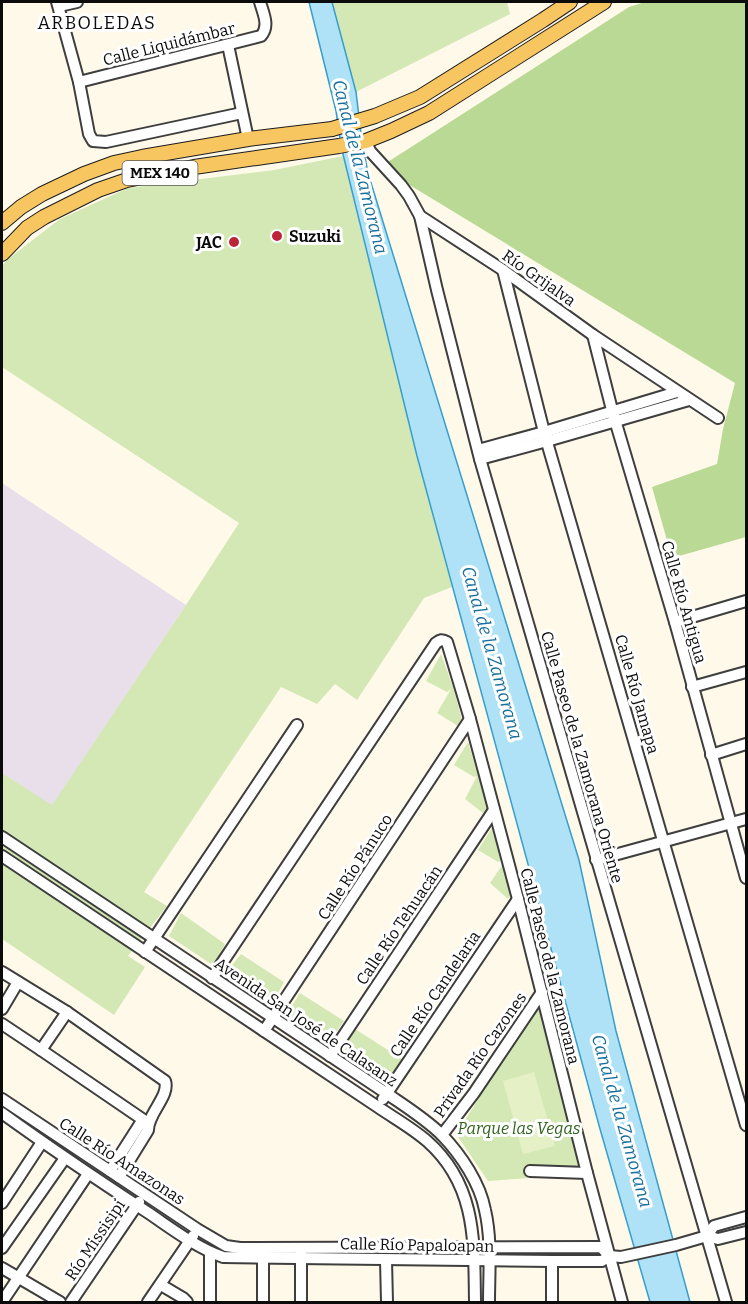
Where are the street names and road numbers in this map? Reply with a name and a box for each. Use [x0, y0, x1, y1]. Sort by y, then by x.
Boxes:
street label: Calle Liquidámbar [101, 18, 237, 70]
road number: MEX 140 [122, 161, 198, 185]
street label: Río Grijalva [499, 246, 580, 310]
street label: Calle Río Antigua [657, 538, 711, 666]
street label: Calle Paseo de la Zamorana Oriente [537, 629, 627, 885]
street label: Calle Río Jamapa [611, 632, 663, 756]
street label: Calle Río Pánuco [314, 810, 396, 924]
street label: Calle Río Tehuacán [352, 862, 446, 988]
street label: Calle Paseo de la Zamorana [516, 866, 584, 1066]
street label: Calle Río Candelaria [386, 927, 484, 1061]
street label: Avenida San José de Calasanz [211, 954, 401, 1091]
street label: Privada Río Cazones [430, 989, 530, 1121]
street label: Calle Río Amazonas [56, 1113, 188, 1209]
street label: Río Missisipi [61, 1196, 129, 1284]
street label: Calle Río Papaloapan [340, 1234, 494, 1256]

